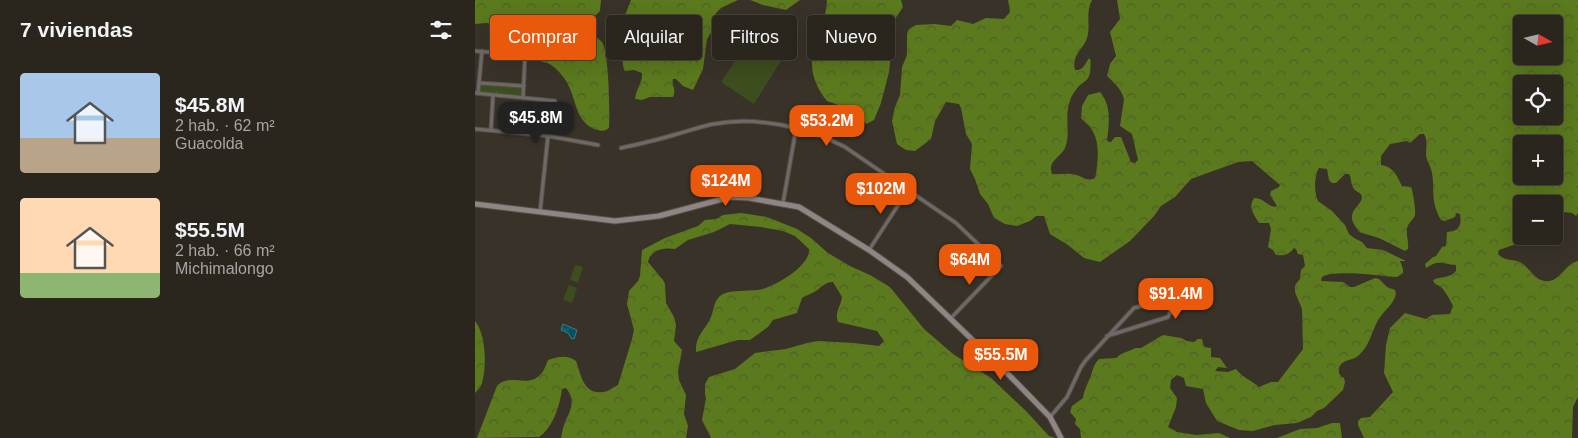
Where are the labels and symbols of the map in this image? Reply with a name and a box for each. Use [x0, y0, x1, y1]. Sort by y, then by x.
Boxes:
north arrow [1513, 15, 1563, 65]
pin: $45.8M [495, 102, 577, 144]
pin: $53.2M [786, 104, 868, 147]
pin: $124M [691, 164, 761, 207]
pin: $102M [846, 172, 916, 215]
pin: $64M [940, 244, 1000, 286]
pin: $91.4M [1135, 278, 1217, 320]
pin: $55.5M [960, 338, 1042, 381]

